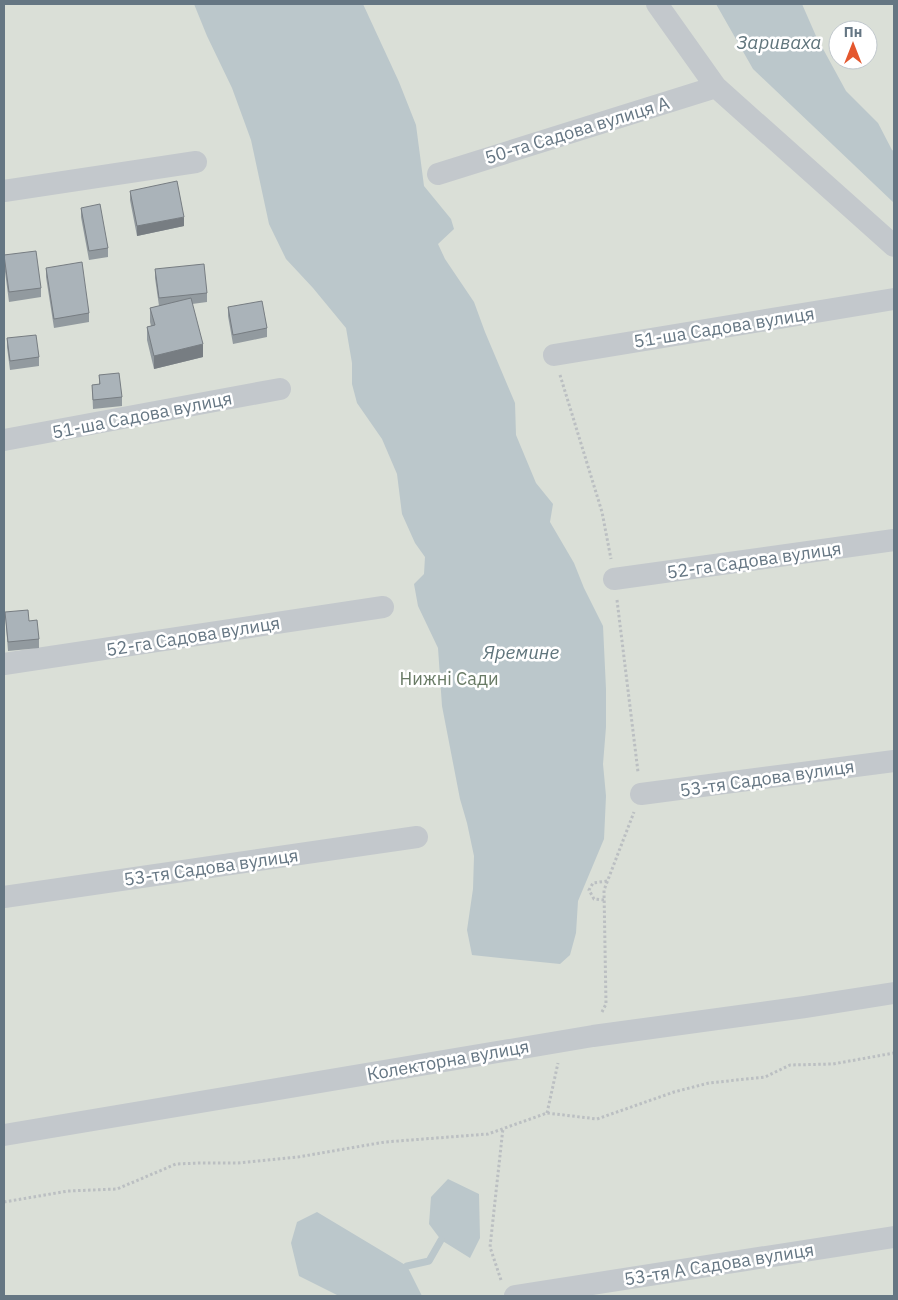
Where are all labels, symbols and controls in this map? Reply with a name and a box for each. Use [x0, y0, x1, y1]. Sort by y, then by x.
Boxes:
north arrow [828, 20, 878, 70]
text: Пн [844, 23, 862, 41]
water label: Зариваха [737, 30, 821, 54]
street label: 50-та Садова вулиця А [482, 91, 672, 169]
street label: 51-ша Садова вулиця [632, 301, 816, 353]
street label: 51-ша Садова вулиця [50, 386, 234, 444]
street label: 52-га Садова вулиця [665, 536, 843, 584]
street label: 52-га Садова вулиця [104, 611, 282, 661]
water label: Яремине [482, 640, 559, 664]
park label: Нижні Сади [399, 667, 499, 690]
street label: 53-тя Садова вулиця [678, 754, 856, 802]
street label: 53-тя Садова вулиця [122, 843, 300, 891]
street label: Колекторна вулиця [365, 1034, 531, 1086]
street label: 53-тя А Садова вулиця [622, 1238, 816, 1290]

